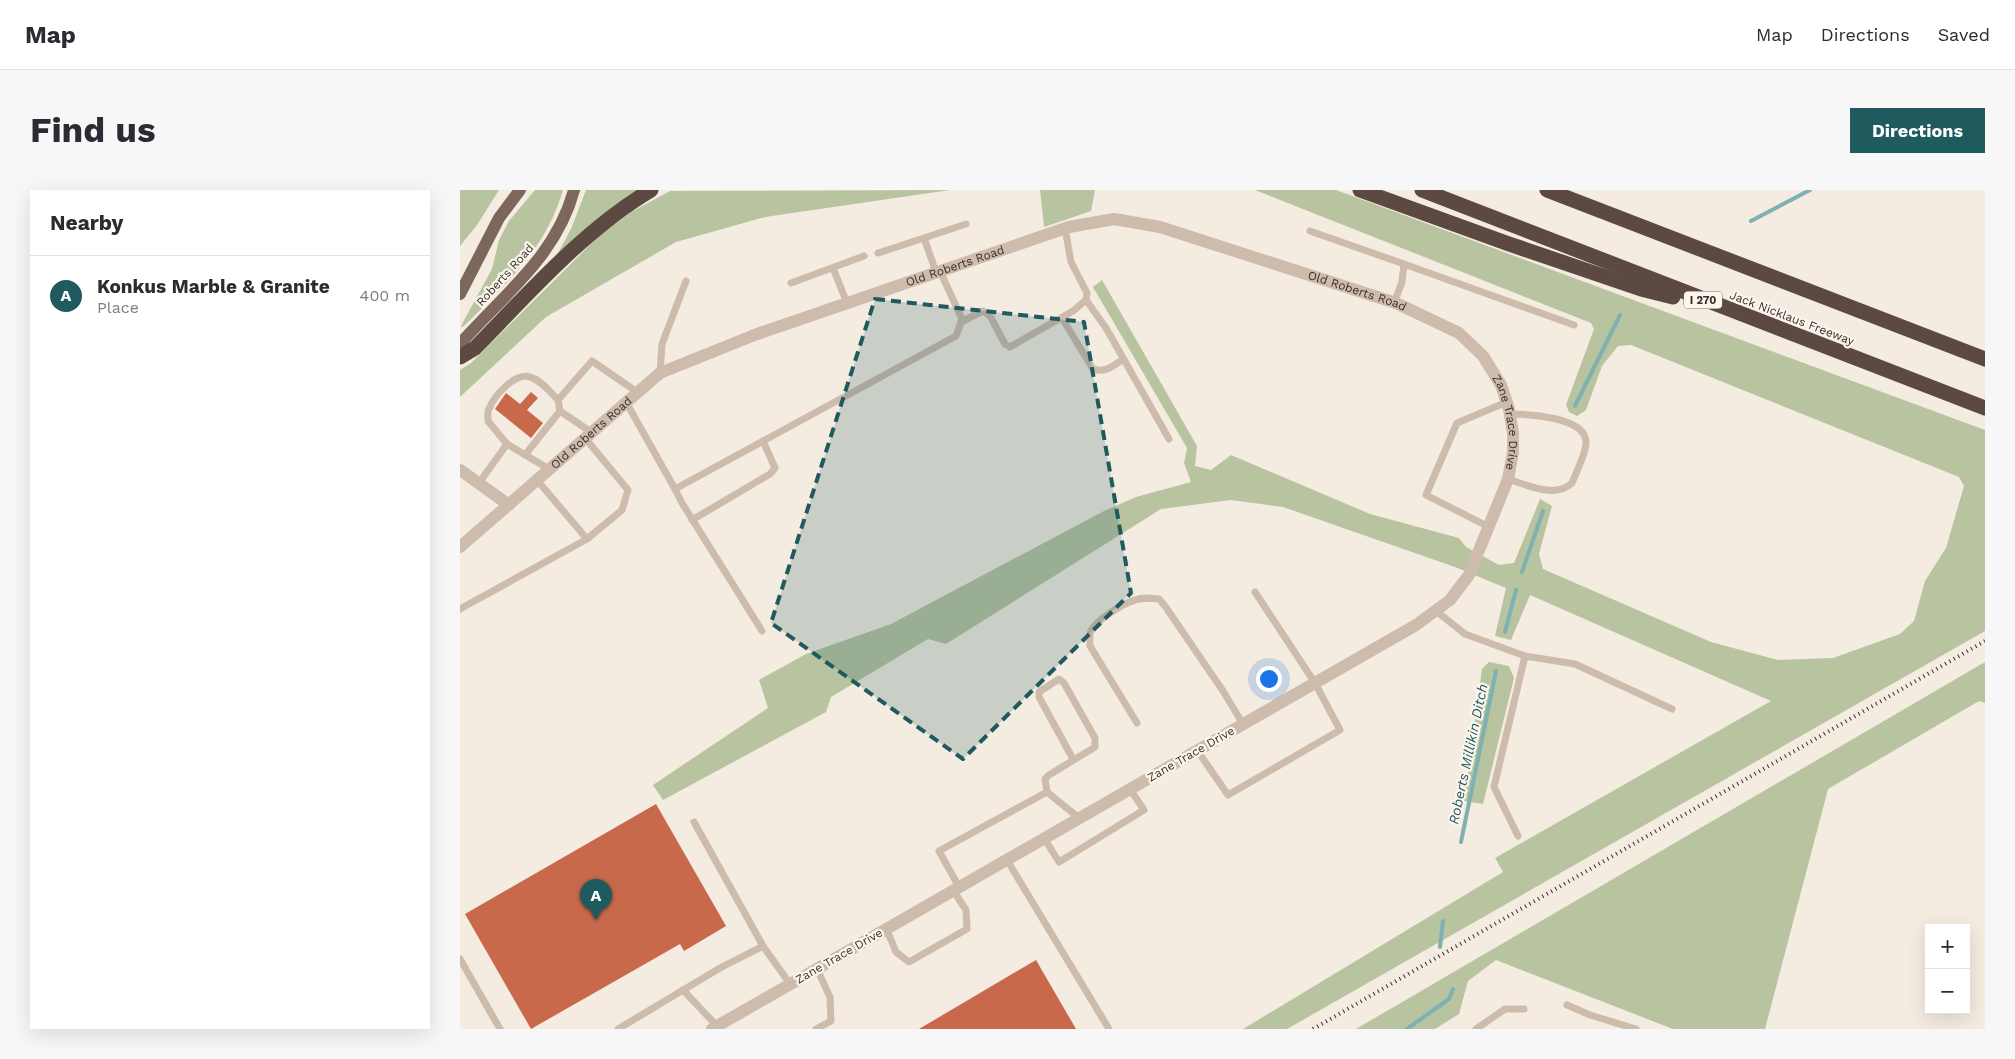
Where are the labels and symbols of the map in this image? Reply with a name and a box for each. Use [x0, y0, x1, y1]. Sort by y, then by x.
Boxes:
street label: Roberts Road [473, 241, 537, 309]
street label: Old Roberts Road [904, 243, 1006, 289]
street label: Old Roberts Road [1306, 268, 1409, 314]
street label: Jack Nicklaus Freeway [1728, 288, 1857, 349]
road number: I 270 [1684, 292, 1722, 308]
street label: Zane Trace Drive [1489, 372, 1520, 471]
street label: Old Roberts Road [548, 394, 635, 472]
your location [1256, 666, 1282, 692]
water label: Roberts Millikin Ditch [1445, 682, 1491, 826]
street label: Zane Trace Drive [1145, 723, 1237, 785]
pin: A [580, 879, 612, 920]
street label: Zane Trace Drive [793, 925, 885, 987]

